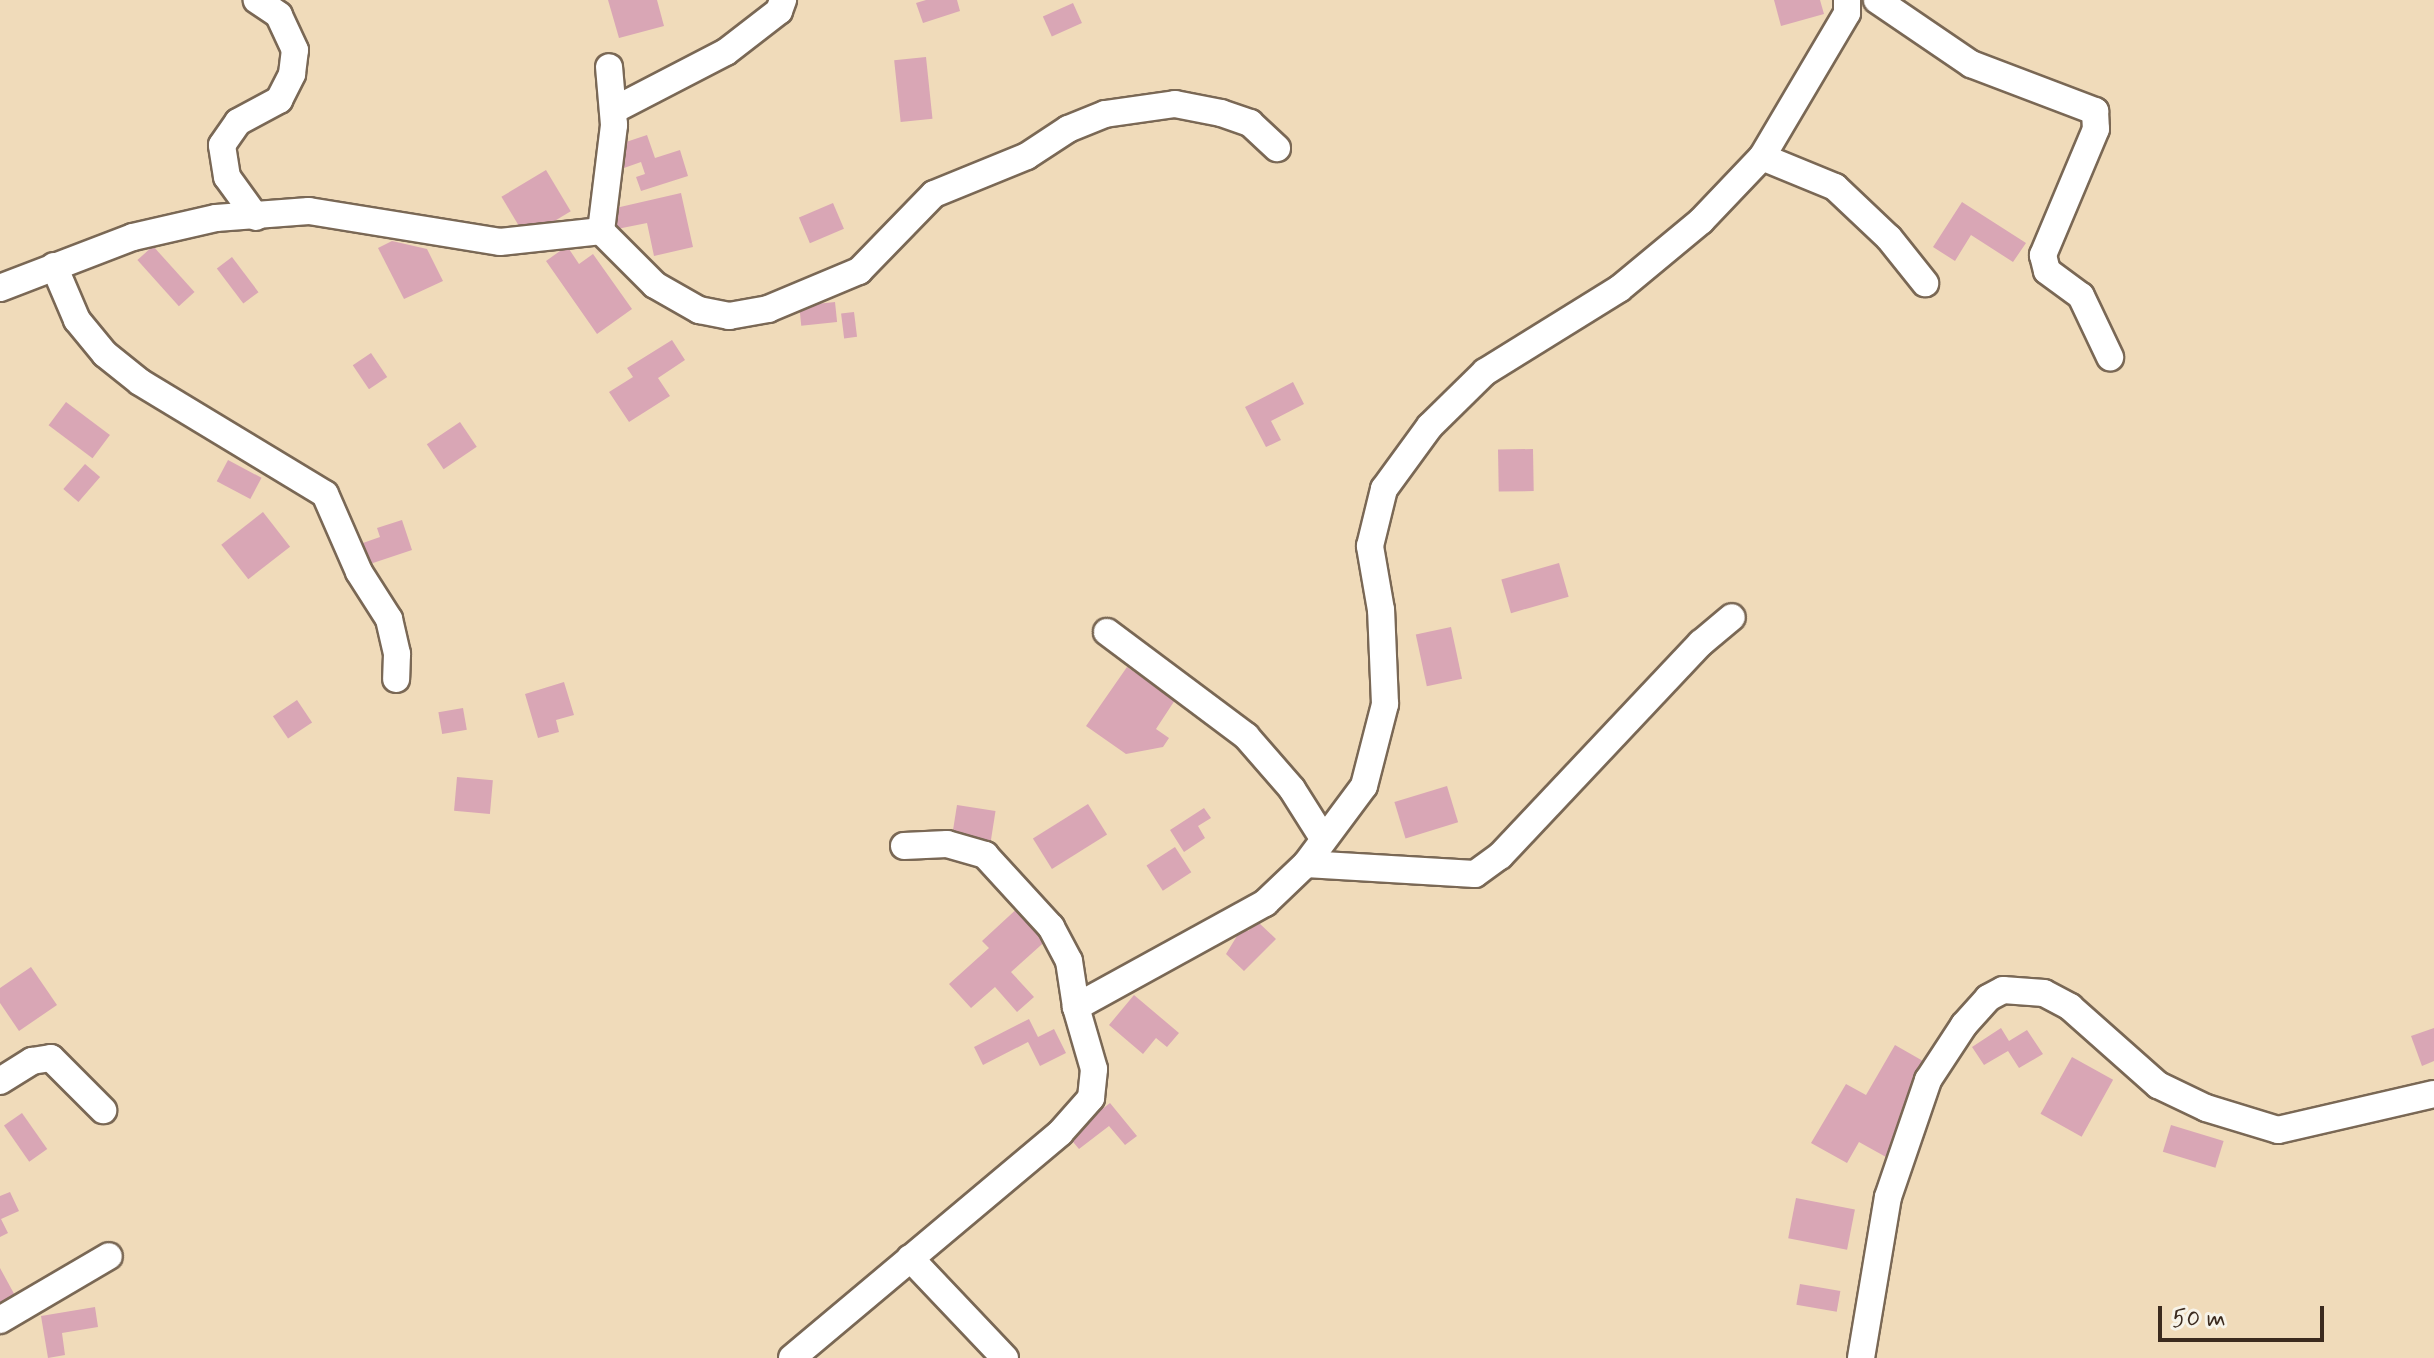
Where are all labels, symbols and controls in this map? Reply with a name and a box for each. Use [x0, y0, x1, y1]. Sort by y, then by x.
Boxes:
scale bar [2162, 1290, 2328, 1340]
text: 50 m [2172, 1304, 2226, 1335]

